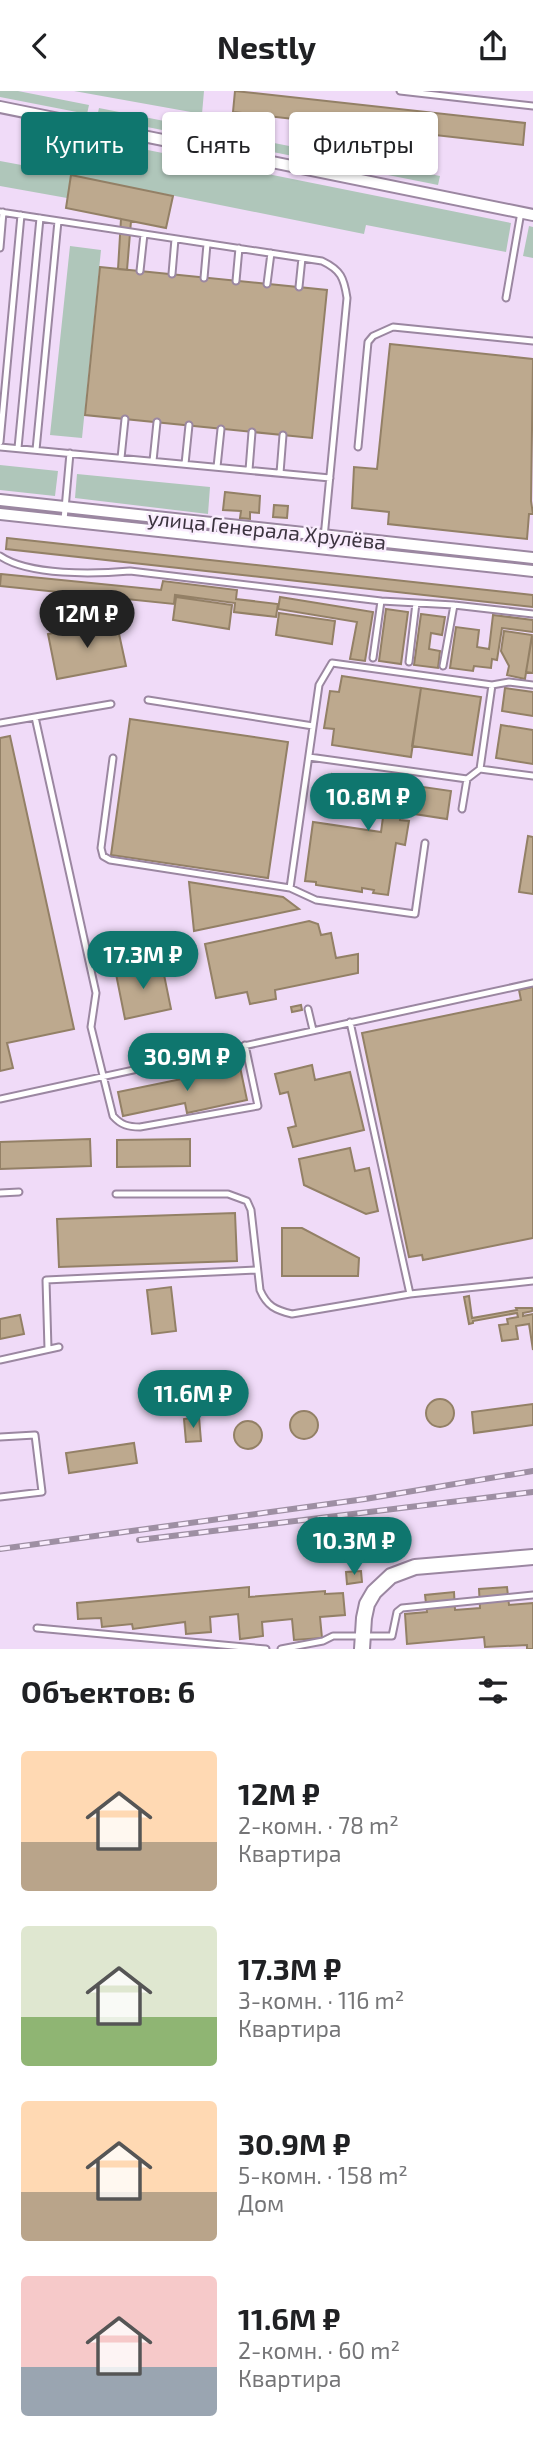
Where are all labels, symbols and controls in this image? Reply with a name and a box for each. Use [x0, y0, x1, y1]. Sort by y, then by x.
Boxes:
icon: back [21, 27, 59, 65]
text: Nestly [217, 27, 316, 65]
icon: share [474, 27, 512, 65]
chip: Купить [21, 112, 148, 175]
chip: Снять [162, 112, 275, 175]
chip: Фильтры [289, 112, 438, 175]
street label: улица Генерала Хрулёва [146, 504, 387, 555]
pin: 12M ₽ [38, 591, 136, 650]
text: 12M ₽ [56, 599, 118, 627]
pin: 10.8M ₽ [303, 773, 433, 833]
text: 10.8M ₽ [326, 782, 410, 810]
pin: 17.3M ₽ [78, 932, 208, 991]
text: 17.3M ₽ [103, 940, 183, 968]
pin: 30.9M ₽ [122, 1033, 252, 1093]
text: 30.9M ₽ [144, 1042, 230, 1070]
pin: 11.6M ₽ [128, 1371, 258, 1430]
text: 11.6M ₽ [154, 1379, 232, 1407]
pin: 10.3M ₽ [289, 1517, 419, 1577]
text: 10.3M ₽ [313, 1526, 395, 1554]
icon: filters [474, 1672, 512, 1710]
text: Объектов: 6 [21, 1673, 195, 1709]
text: 12M ₽ [238, 1775, 320, 1811]
icon: home [77, 1779, 161, 1863]
text: 2-комн. · 78 m² [238, 1811, 399, 1839]
text: Квартира [238, 1839, 342, 1867]
text: 17.3M ₽ [238, 1950, 342, 1986]
icon: home [77, 1954, 161, 2038]
text: 3-комн. · 116 m² [238, 1986, 404, 2014]
text: Квартира [238, 2014, 342, 2042]
text: 30.9M ₽ [238, 2125, 351, 2161]
icon: home [77, 2129, 161, 2213]
text: 5-комн. · 158 m² [238, 2161, 408, 2189]
text: Дом [238, 2189, 284, 2217]
text: 11.6M ₽ [238, 2300, 341, 2336]
icon: home [77, 2304, 161, 2388]
text: 2-комн. · 60 m² [238, 2336, 400, 2364]
text: Квартира [238, 2364, 342, 2392]

